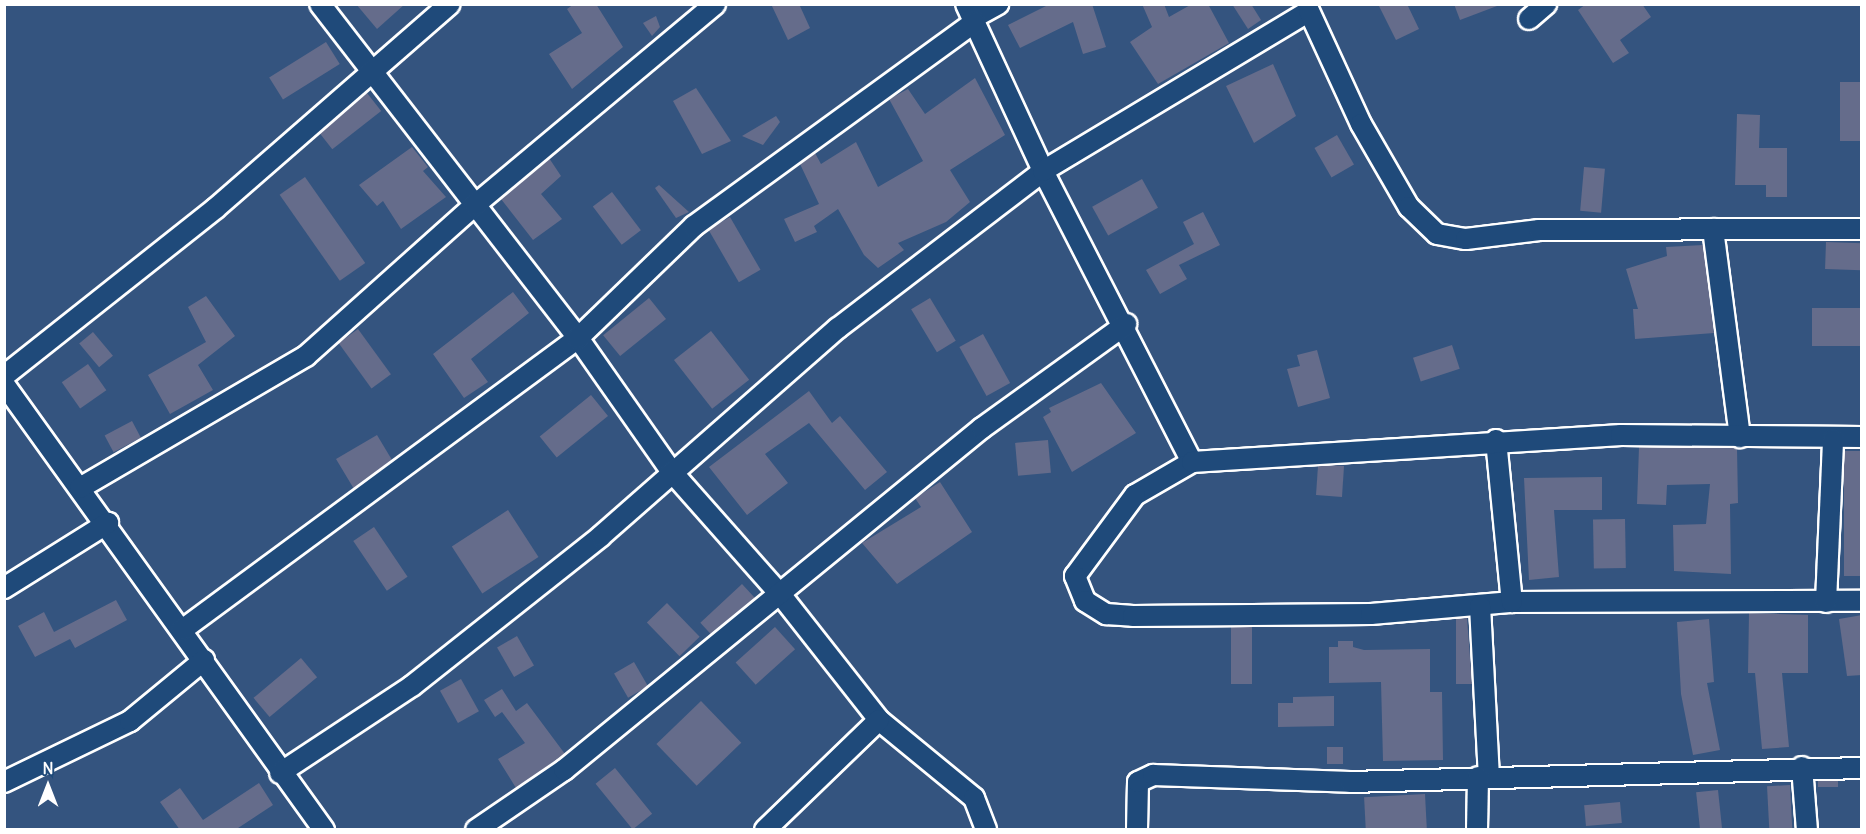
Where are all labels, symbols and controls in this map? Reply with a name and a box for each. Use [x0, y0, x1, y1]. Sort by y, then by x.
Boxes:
north arrow [18, 756, 78, 816]
text: N [42, 758, 54, 778]

